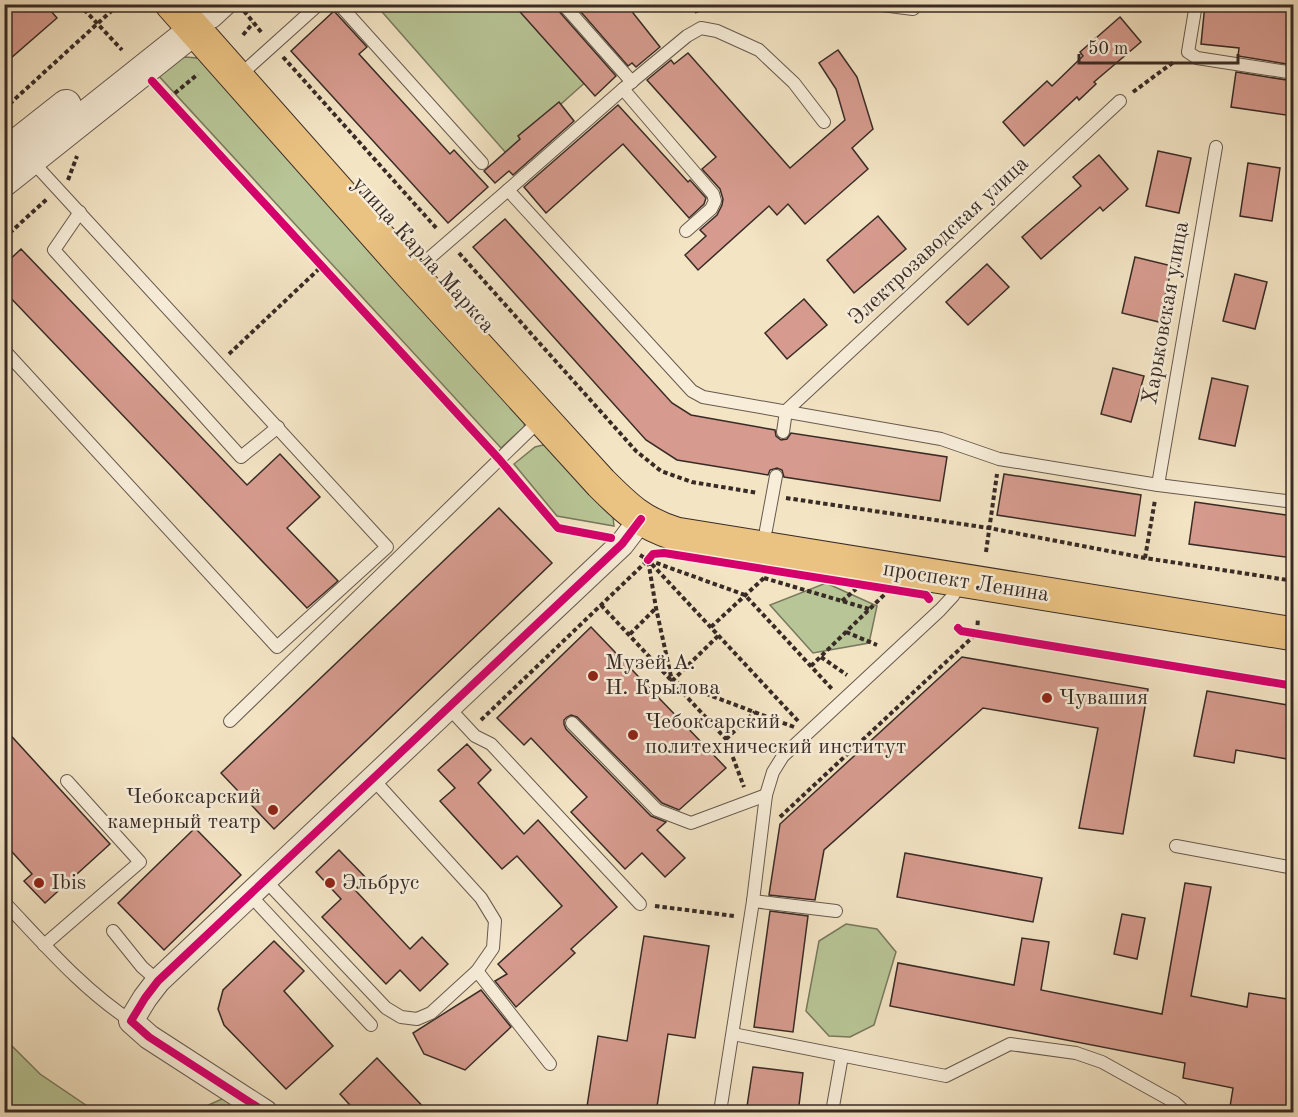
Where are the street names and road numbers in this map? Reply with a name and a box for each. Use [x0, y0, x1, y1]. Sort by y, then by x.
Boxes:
street label: Электрозаводская улица [845, 152, 1033, 330]
street label: улица Карла Маркса [348, 173, 499, 337]
street label: Харьковская улица [1139, 219, 1193, 406]
street label: проспект Ленина [881, 558, 1051, 606]

